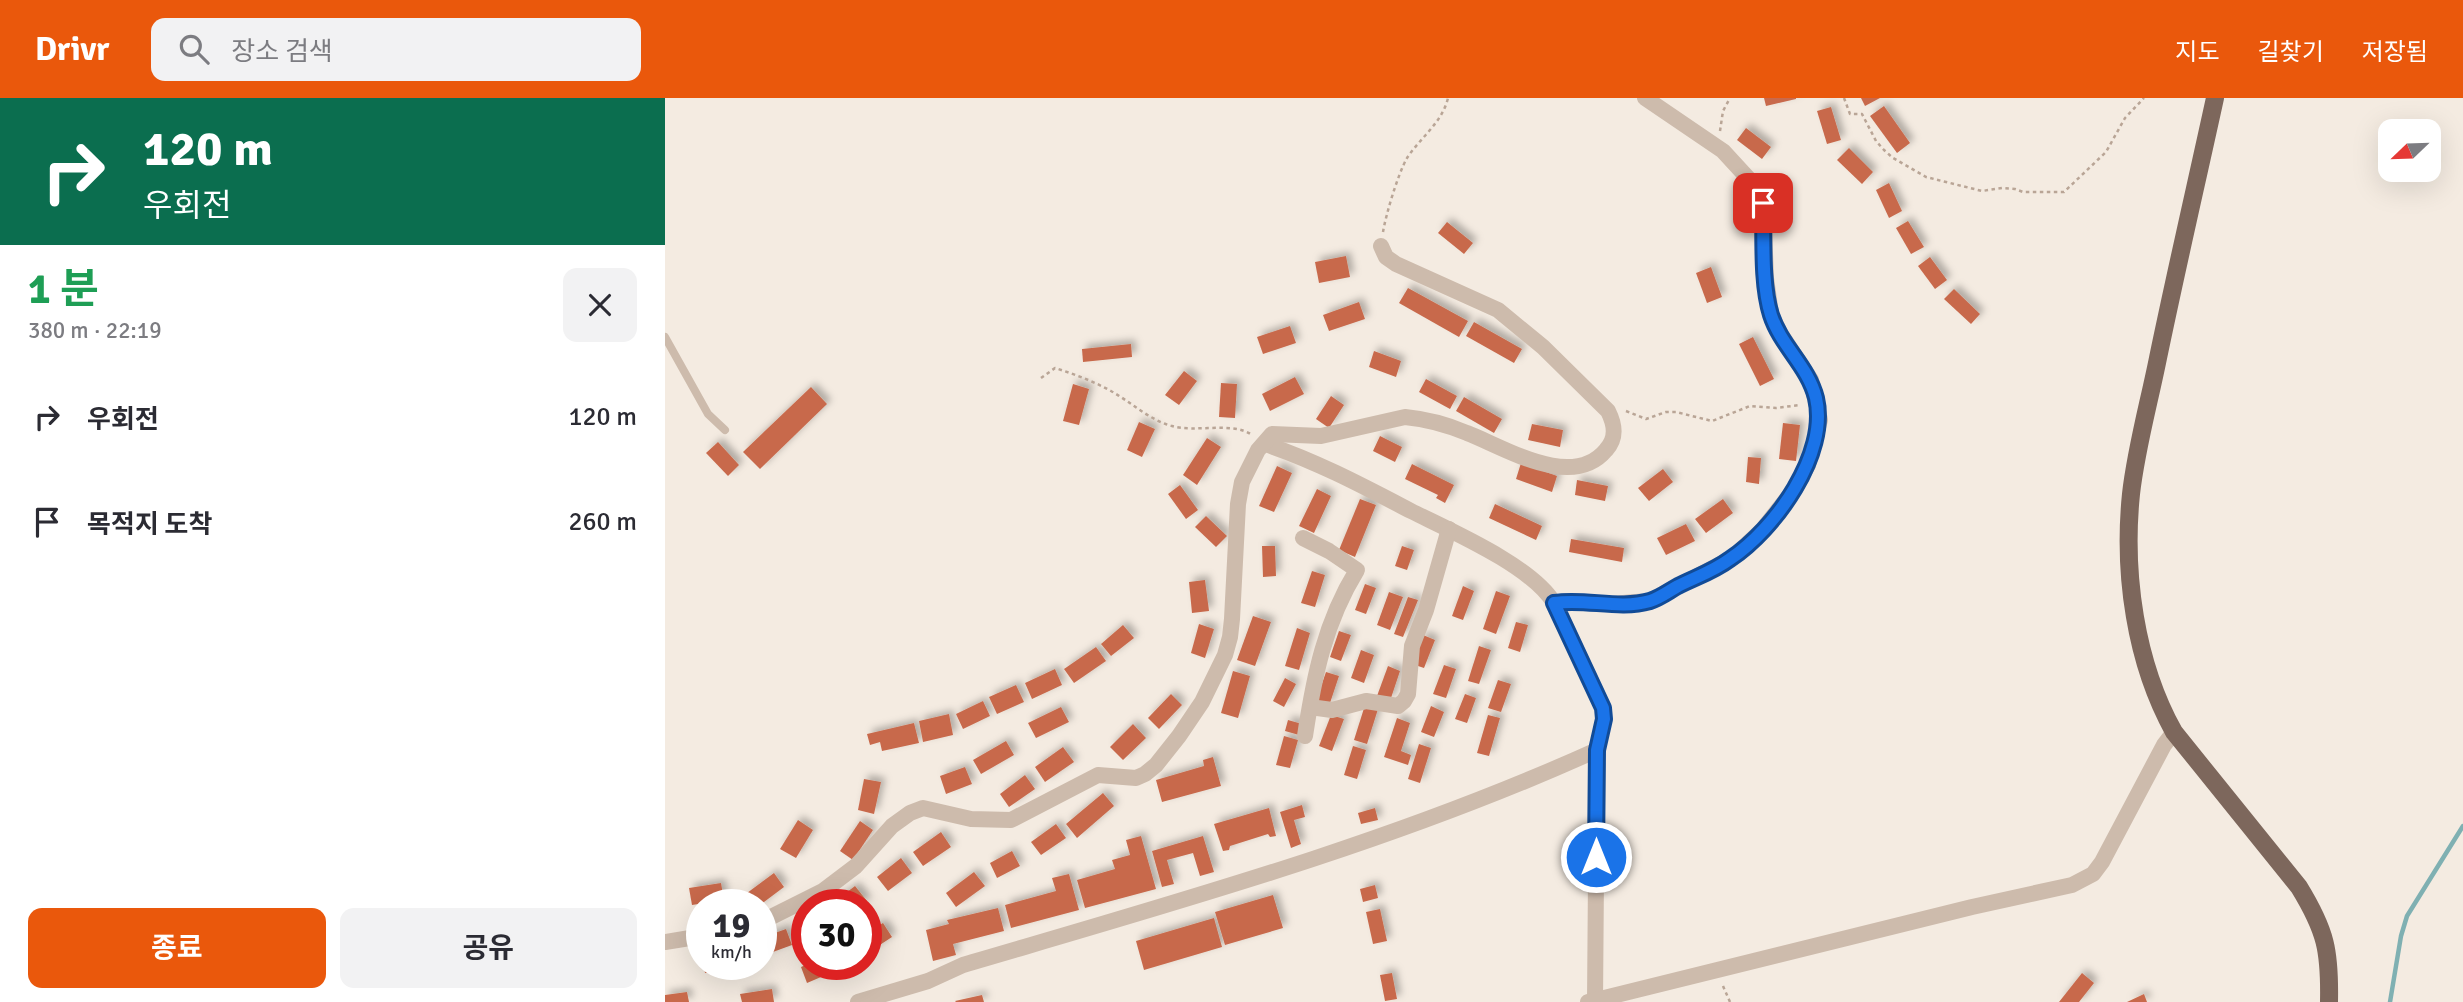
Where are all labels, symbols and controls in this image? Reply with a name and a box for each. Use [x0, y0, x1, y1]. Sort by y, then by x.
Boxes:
search box [151, 18, 641, 81]
text: Drivr [35, 29, 109, 70]
icon: search [175, 30, 213, 68]
text: 장소 검색 [231, 36, 333, 68]
text: 지도 [2175, 37, 2220, 67]
text: 길찾기 [2258, 37, 2324, 67]
text: 저장됨 [2362, 37, 2428, 67]
text: 120 m [143, 119, 273, 179]
north arrow [2378, 119, 2441, 182]
map controls [2378, 119, 2441, 182]
icon: right [28, 126, 119, 217]
pin [1733, 173, 1793, 233]
icon: arrive [1744, 184, 1782, 222]
text: 우회전 [143, 186, 231, 225]
text: 1 분 [28, 264, 99, 315]
button: close [563, 268, 637, 342]
text: 380 m · 22:19 [28, 316, 162, 345]
icon: right [28, 398, 66, 436]
text: 120 m [568, 401, 637, 433]
text: 우회전 [87, 404, 159, 436]
icon: arrive [28, 503, 66, 541]
text: 260 m [568, 506, 637, 538]
text: 목적지 도착 [87, 509, 212, 541]
position arrow [1559, 820, 1633, 894]
speed limit sign: 30 [791, 889, 882, 980]
text: 19 [713, 904, 750, 947]
button: 종료 [28, 908, 326, 988]
button: 공유 [340, 908, 637, 988]
text: km/h [711, 941, 752, 963]

